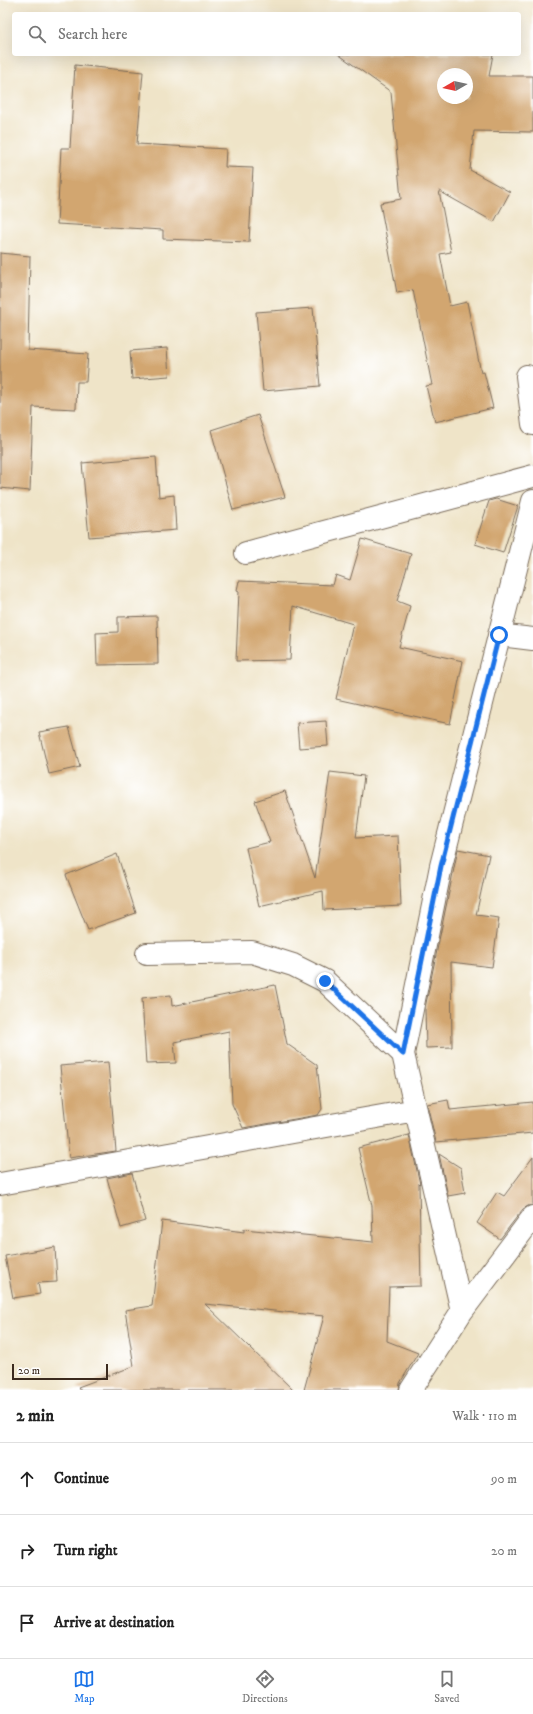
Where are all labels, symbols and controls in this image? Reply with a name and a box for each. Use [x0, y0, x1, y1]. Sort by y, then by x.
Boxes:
search box [12, 12, 521, 56]
icon: search [26, 23, 48, 45]
text: Search here [58, 25, 127, 44]
north arrow [437, 68, 473, 104]
route start [490, 626, 508, 644]
route end [316, 972, 334, 990]
scale bar [12, 1362, 108, 1381]
text: 20 m [18, 1364, 40, 1378]
text: 2 min [16, 1405, 54, 1427]
text: Walk · 110 m [452, 1408, 517, 1424]
icon: ahead [16, 1468, 38, 1490]
text: Continue [54, 1469, 109, 1488]
text: 90 m [491, 1471, 517, 1487]
icon: right [16, 1540, 38, 1562]
text: Turn right [54, 1541, 117, 1560]
text: 20 m [491, 1543, 517, 1559]
icon: arrive [16, 1612, 38, 1634]
text: Arrive at destination [54, 1613, 174, 1632]
tab: Map [73, 1668, 95, 1706]
tab: Directions [242, 1668, 288, 1706]
tab: Saved [434, 1668, 460, 1706]

